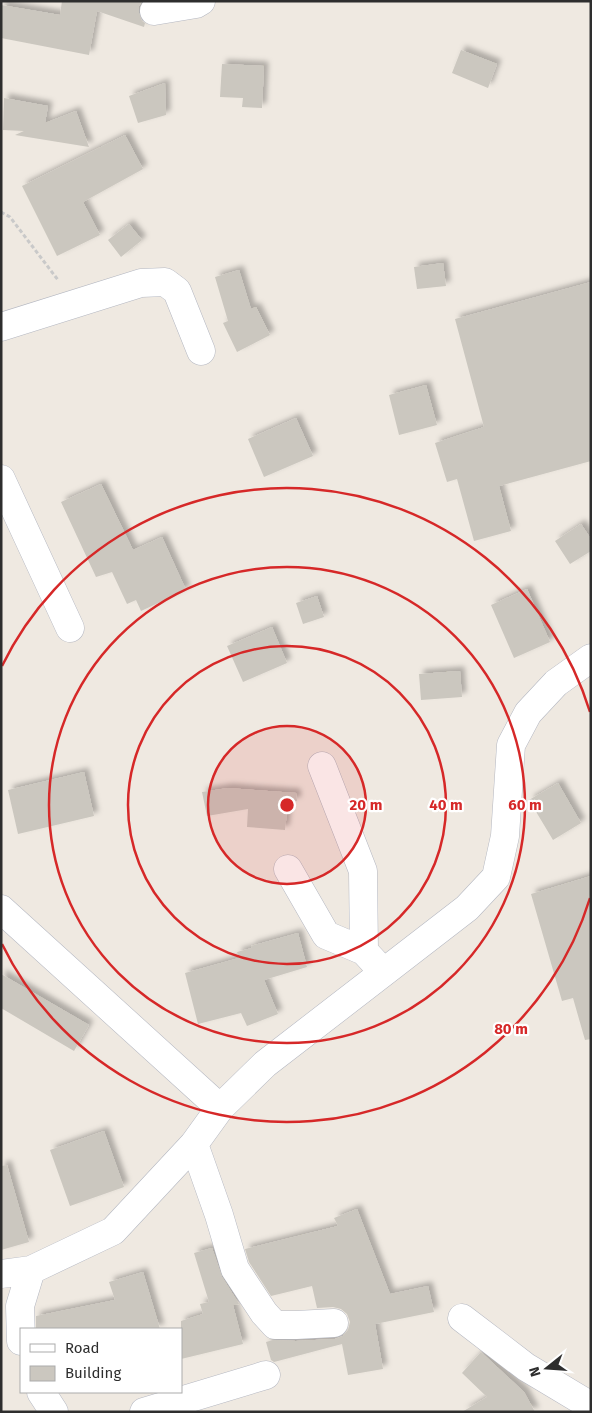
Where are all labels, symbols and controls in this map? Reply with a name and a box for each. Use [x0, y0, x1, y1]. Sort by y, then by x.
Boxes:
centre of rings [278, 796, 296, 814]
text: 20 m [350, 796, 382, 814]
text: 40 m [429, 796, 463, 814]
text: 60 m [508, 796, 542, 814]
text: 80 m [494, 1020, 528, 1038]
legend [20, 1328, 182, 1393]
text: Road [65, 1339, 100, 1357]
north arrow [522, 1343, 572, 1393]
text: Building [65, 1364, 121, 1382]
text: N [526, 1365, 545, 1379]

